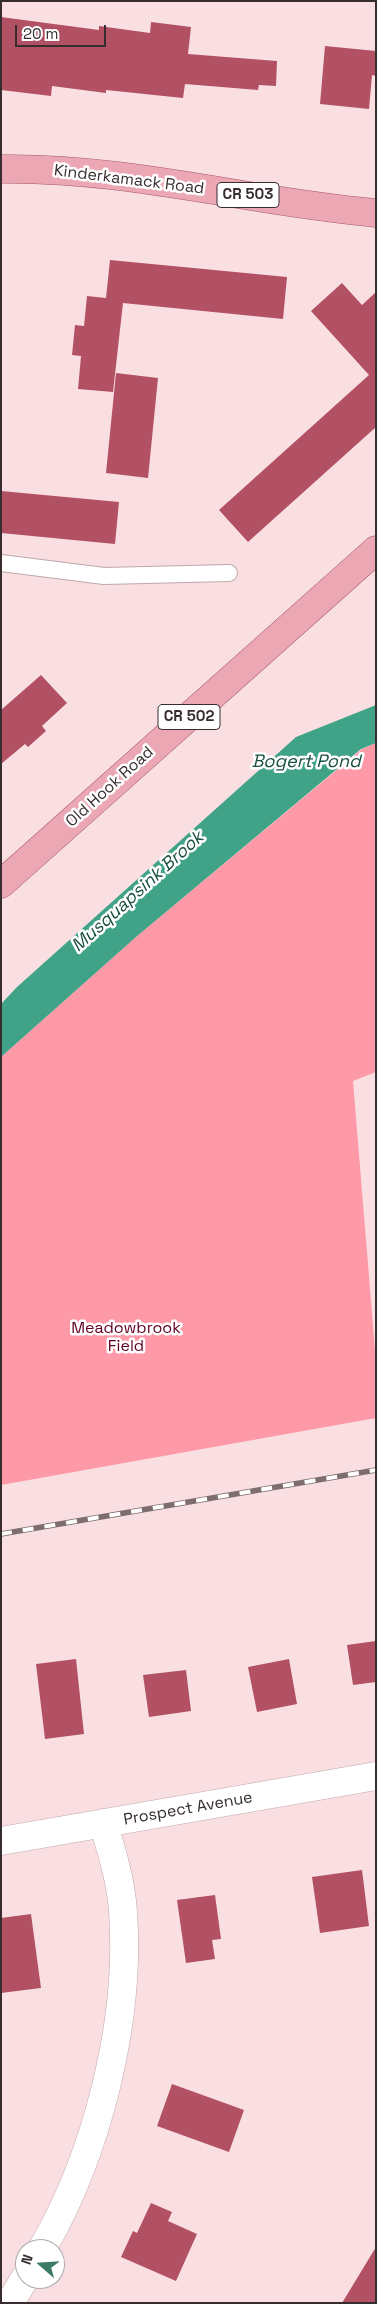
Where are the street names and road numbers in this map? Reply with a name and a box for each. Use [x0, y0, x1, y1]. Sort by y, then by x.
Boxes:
street label: Kinderkamack Road [53, 161, 205, 199]
road number: CR 503 [217, 182, 279, 208]
road number: CR 502 [158, 704, 220, 730]
street label: Old Hook Road [62, 743, 158, 831]
street label: Prospect Avenue [122, 1788, 254, 1830]

